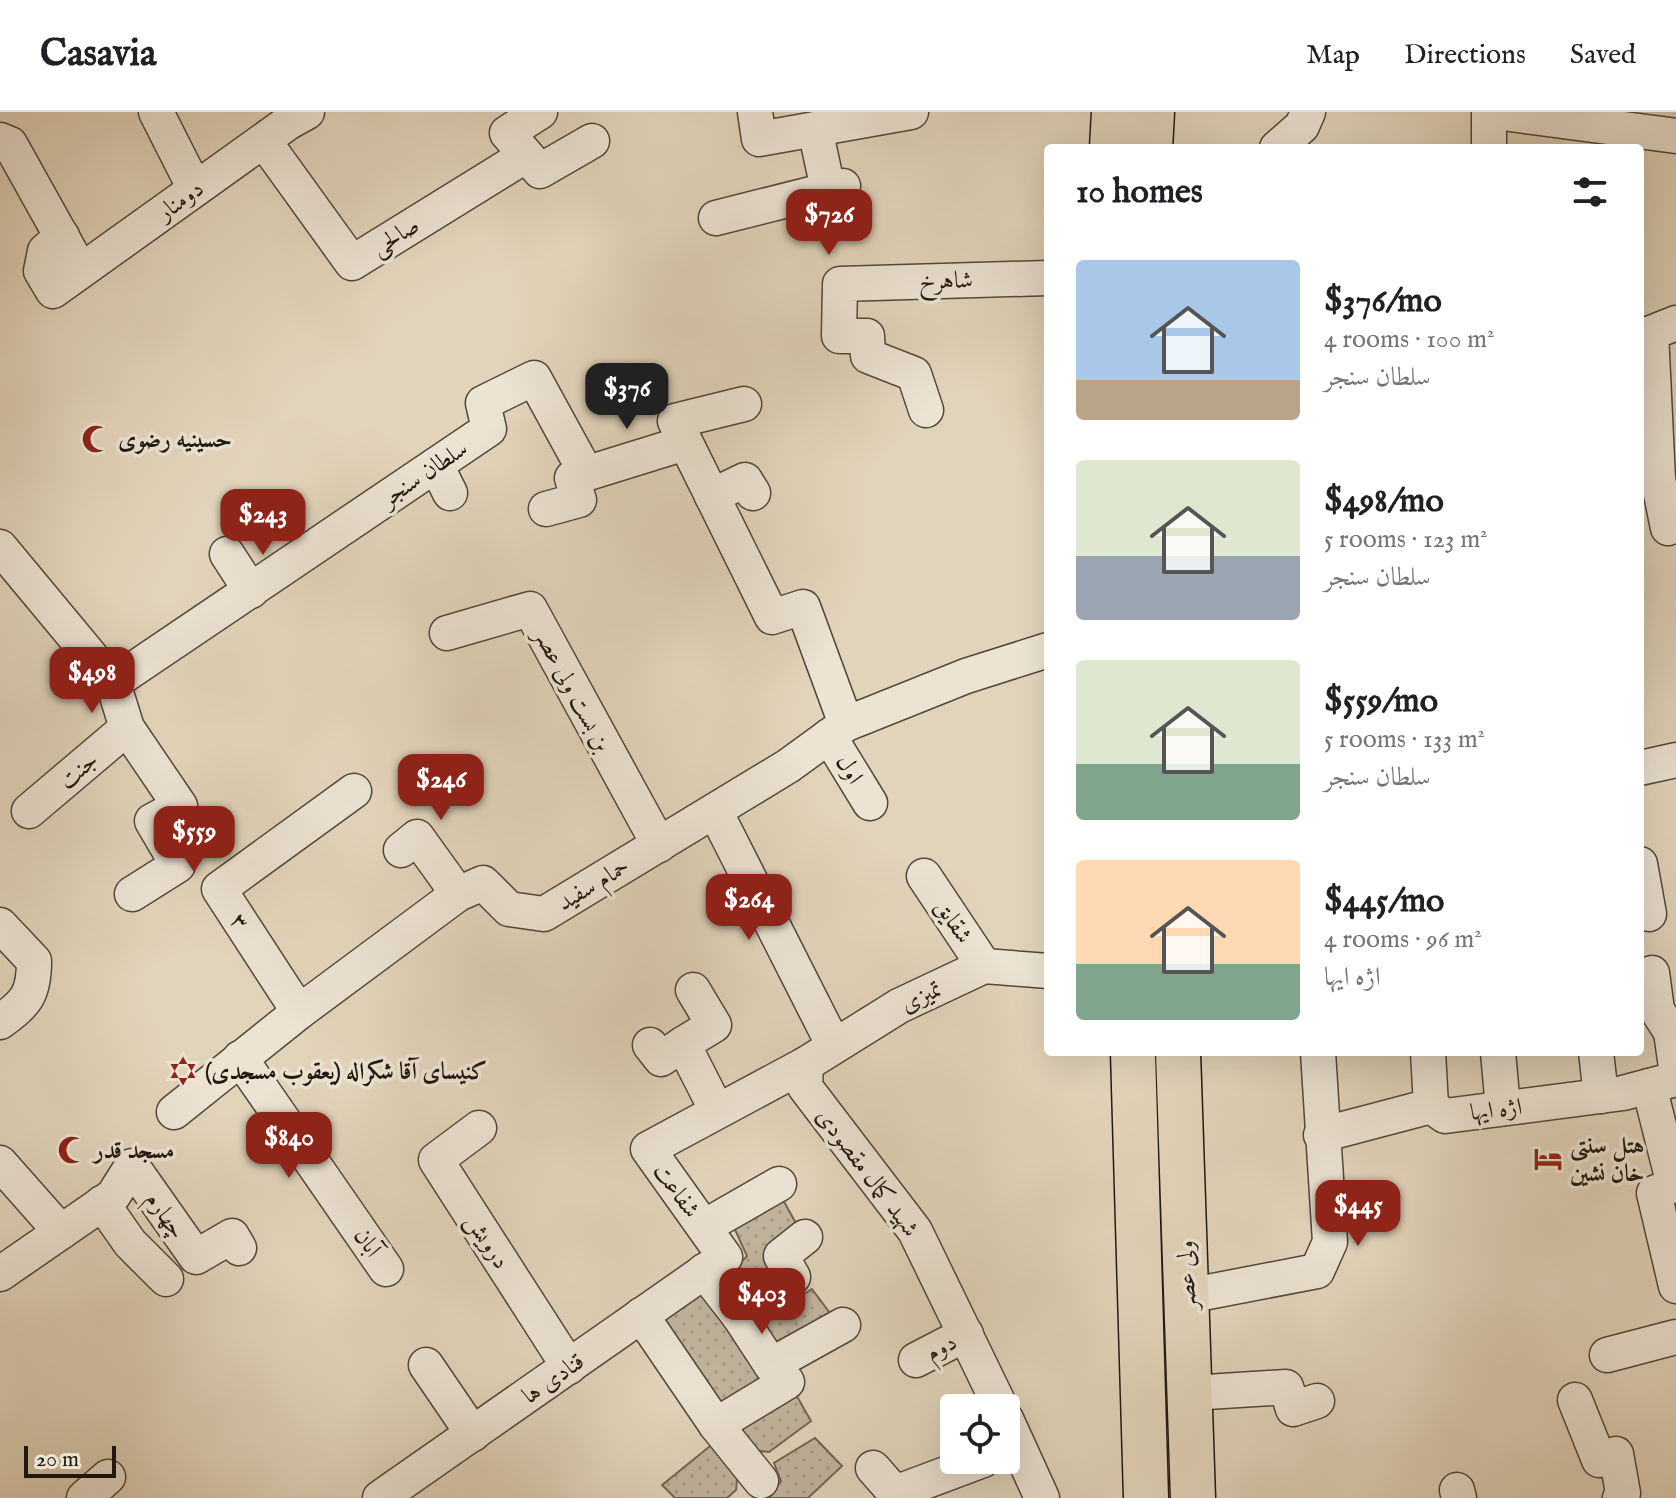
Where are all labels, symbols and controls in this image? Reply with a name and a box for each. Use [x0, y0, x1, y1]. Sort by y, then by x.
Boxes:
text: Casavia [40, 31, 156, 79]
text: Map [1306, 38, 1360, 73]
text: Directions [1404, 38, 1526, 73]
text: Saved [1570, 38, 1636, 73]
icon: filters [1568, 170, 1612, 214]
text: 10 homes [1076, 171, 1203, 214]
street label: دومنار [150, 174, 210, 230]
pin: $726 [782, 189, 876, 257]
text: $726 [804, 198, 854, 231]
street label: صالحی [366, 210, 426, 264]
street label: شاهرخ [919, 266, 973, 301]
text: $376/mo [1324, 280, 1442, 323]
icon: home [1140, 292, 1236, 388]
text: 4 rooms · 100 m² [1324, 323, 1494, 356]
text: سلطان سنجر [1324, 361, 1431, 394]
pin: $376 [580, 363, 674, 431]
text: $376 [603, 372, 651, 405]
mosque icon: حسینیه رضوی [81, 424, 111, 454]
place label: حسینیه رضوی [118, 425, 232, 456]
street label: سلطان سنجر [373, 434, 474, 516]
text: $498/mo [1324, 480, 1444, 523]
pin: $243 [216, 489, 310, 557]
icon: home [1140, 492, 1236, 588]
text: $243 [238, 498, 288, 531]
text: 5 rooms · 123 m² [1324, 523, 1488, 556]
text: سلطان سنجر [1324, 561, 1431, 594]
street label: بن بست ولی عصر [525, 621, 617, 758]
pin: $498 [45, 647, 139, 715]
text: $498 [68, 656, 116, 689]
text: $559/mo [1324, 680, 1438, 723]
icon: home [1140, 692, 1236, 788]
text: 5 rooms · 133 m² [1324, 723, 1485, 756]
street label: جنت [53, 746, 105, 797]
street label: اول [828, 749, 870, 790]
pin: $246 [394, 754, 488, 822]
text: سلطان سنجر [1324, 761, 1431, 794]
text: $246 [416, 763, 466, 796]
pin: $559 [147, 806, 241, 874]
text: $559 [172, 815, 216, 848]
street label: حمام سفید [552, 852, 638, 922]
pin: $264 [702, 874, 796, 942]
text: $445/mo [1324, 880, 1444, 923]
text: $264 [724, 883, 774, 916]
icon: home [1140, 892, 1236, 988]
street label: شقایق [927, 894, 979, 950]
street label: ۳ [222, 907, 256, 936]
text: 4 rooms · 96 m² [1324, 923, 1482, 956]
text: اژه ایها [1324, 961, 1381, 994]
street label: تمیزی [896, 974, 947, 1020]
synagogue icon: کنیسای آقا شکراله (یعقوب مسجدی) [168, 1056, 198, 1086]
place label: کنیسای آقا شکراله (یعقوب مسجدی) [205, 1057, 487, 1088]
street label: اژه ایها [1468, 1092, 1524, 1129]
street label: شهید کمال مقصودی [808, 1102, 925, 1244]
pin: $840 [242, 1112, 336, 1180]
text: $840 [264, 1121, 314, 1154]
place label: هتل سنتی خان نشین [1570, 1131, 1644, 1190]
mosque icon: مسجد قدر [57, 1135, 87, 1165]
place label: مسجد قدر [91, 1136, 174, 1167]
hotel icon: هتل سنتی خان نشین [1533, 1144, 1563, 1174]
street label: شفاعت [645, 1157, 706, 1225]
pin: $445 [1311, 1180, 1405, 1248]
street label: چهارم [134, 1186, 192, 1248]
text: $445 [1333, 1189, 1383, 1222]
street label: درویش [457, 1208, 516, 1276]
street label: آبان [346, 1222, 389, 1266]
street label: ولی عصر [1171, 1240, 1204, 1313]
pin: $403 [715, 1268, 809, 1336]
text: $403 [737, 1277, 787, 1310]
street label: دوم [921, 1327, 965, 1373]
street label: قنادی ها [517, 1347, 591, 1412]
map controls [940, 1394, 1020, 1474]
button: locate [940, 1394, 1020, 1474]
scale bar [24, 1442, 116, 1478]
text: 20 m [36, 1446, 79, 1474]

